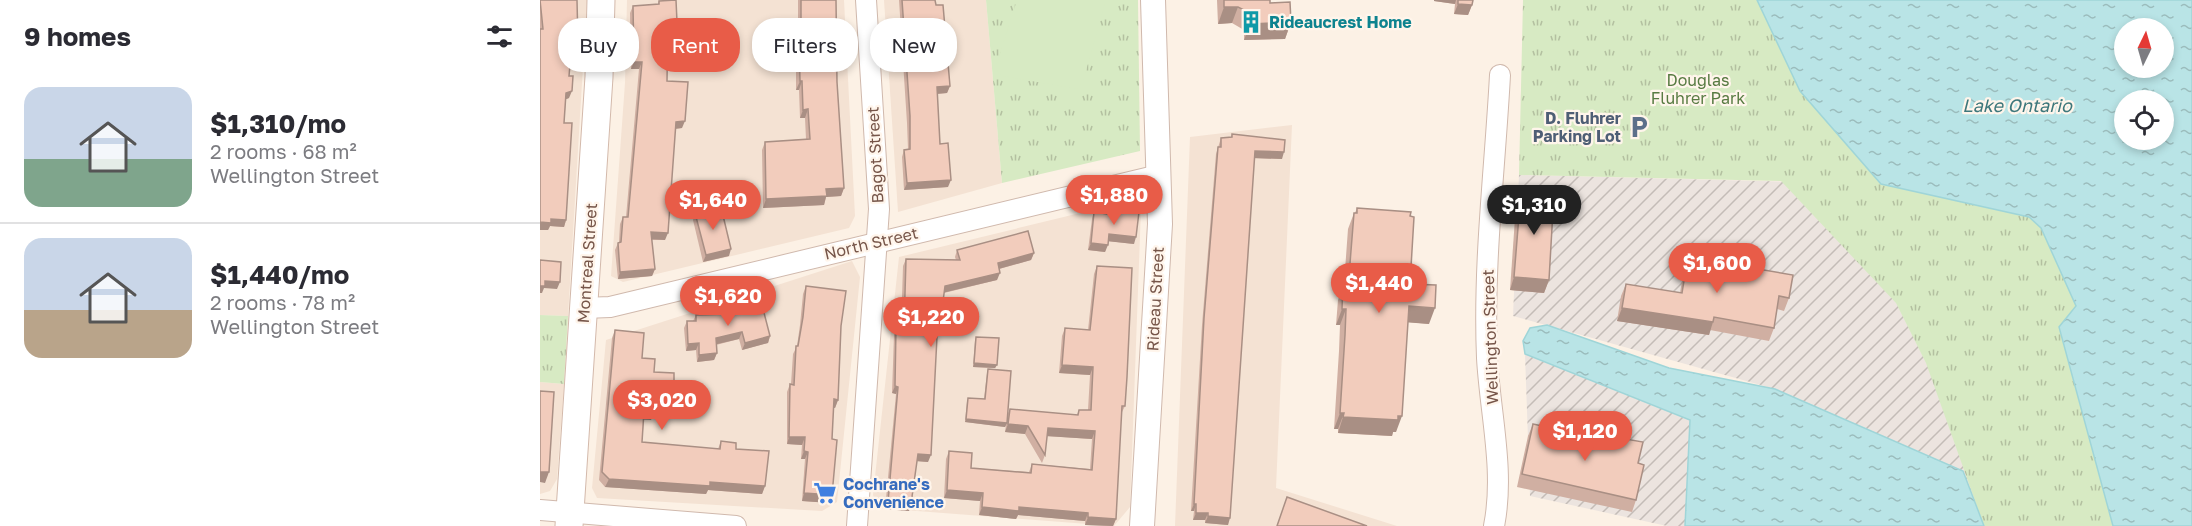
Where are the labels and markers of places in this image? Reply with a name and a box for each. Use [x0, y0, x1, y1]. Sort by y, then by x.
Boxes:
building icon: Rideaucrest Home [1238, 9, 1264, 35]
place label: Rideaucrest Home [1269, 12, 1412, 32]
place label: D. Fluhrer Parking Lot [1533, 108, 1621, 146]
parking icon: D. Fluhrer Parking Lot [1626, 114, 1652, 140]
pin: $1,880 [1065, 175, 1163, 226]
pin: $1,640 [664, 180, 762, 231]
pin: $1,310 [1485, 185, 1583, 236]
pin: $1,600 [1668, 243, 1766, 294]
pin: $1,440 [1330, 263, 1428, 314]
pin: $1,620 [679, 276, 777, 327]
pin: $1,220 [882, 297, 980, 348]
pin: $3,020 [613, 380, 711, 431]
pin: $1,120 [1536, 411, 1634, 462]
place label: Cochrane's Convenience [843, 474, 944, 512]
supermarket icon: Cochrane's Convenience [812, 480, 838, 506]

